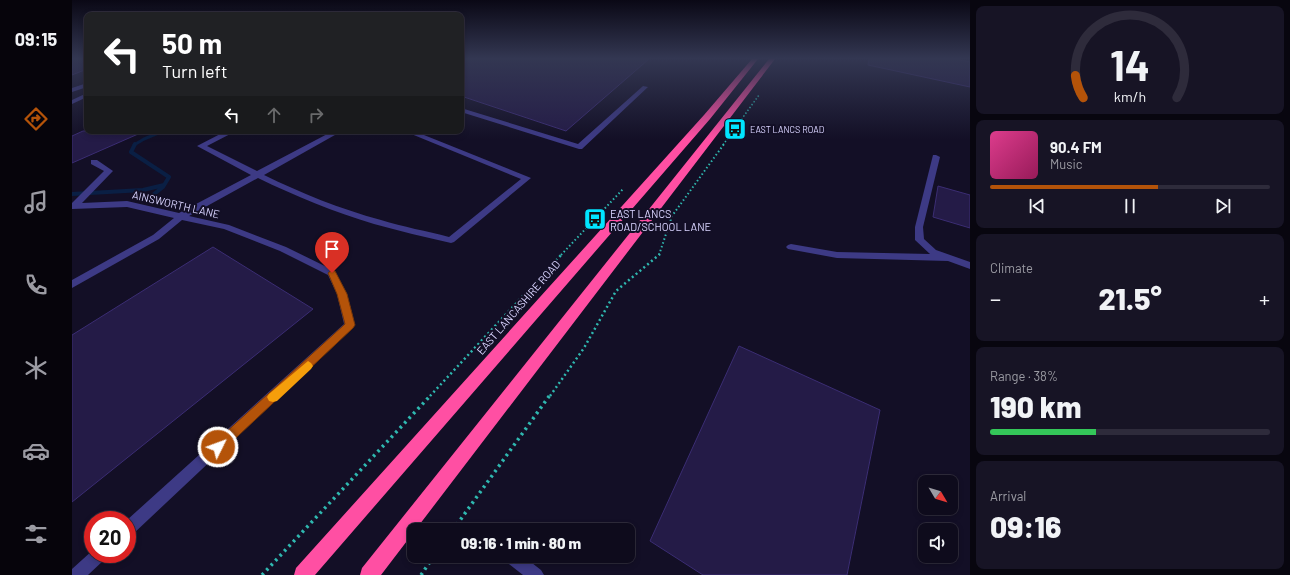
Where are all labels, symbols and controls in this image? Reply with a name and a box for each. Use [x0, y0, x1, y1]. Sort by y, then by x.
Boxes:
text: 50 m [162, 26, 222, 60]
text: 09:15 [15, 28, 57, 50]
icon: left [96, 28, 148, 80]
text: 14 [1110, 39, 1150, 89]
text: Turn left [162, 60, 228, 82]
text: km/h [1114, 87, 1146, 104]
icon: left [221, 104, 243, 126]
icon: ahead [263, 104, 285, 126]
icon: right [305, 104, 327, 126]
icon: directions [22, 105, 50, 133]
bus stop icon: EAST LANCS ROAD [722, 116, 748, 142]
place label: EAST LANCS ROAD [750, 124, 824, 135]
text: 90.4 FM [1050, 138, 1102, 156]
text: Music [1050, 156, 1083, 172]
icon: music [22, 188, 50, 216]
street label: AINSWORTH LANE [131, 188, 221, 220]
icon: previous [1026, 195, 1048, 217]
icon: pause [1119, 195, 1141, 217]
icon: next [1212, 195, 1234, 217]
bus stop icon: EAST LANCS ROAD/SCHOOL LANE [582, 206, 608, 232]
place label: EAST LANCS ROAD/SCHOOL LANE [610, 207, 712, 233]
pin [315, 232, 349, 273]
icon: arrive [321, 238, 343, 260]
street label: EAST LANCASHIRE ROAD [474, 257, 563, 357]
text: Climate [990, 260, 1033, 276]
icon: phone [22, 271, 50, 299]
text: 21.5° [1098, 280, 1162, 316]
text: − [990, 285, 1001, 311]
text: + [1259, 285, 1270, 311]
icon: climate [22, 354, 50, 382]
text: Range · 38% [990, 368, 1058, 384]
text: 190 km [990, 388, 1081, 424]
position arrow [197, 426, 239, 468]
icon: car [22, 437, 50, 465]
north arrow [918, 475, 958, 515]
map controls [918, 475, 958, 563]
text: Arrival [990, 488, 1026, 504]
text: 09:16 [990, 508, 1061, 544]
speed limit sign: 20 [84, 511, 136, 563]
icon: filters [22, 520, 50, 548]
button: sound [918, 523, 958, 563]
text: 09:16 · 1 min · 80 m [461, 534, 581, 552]

